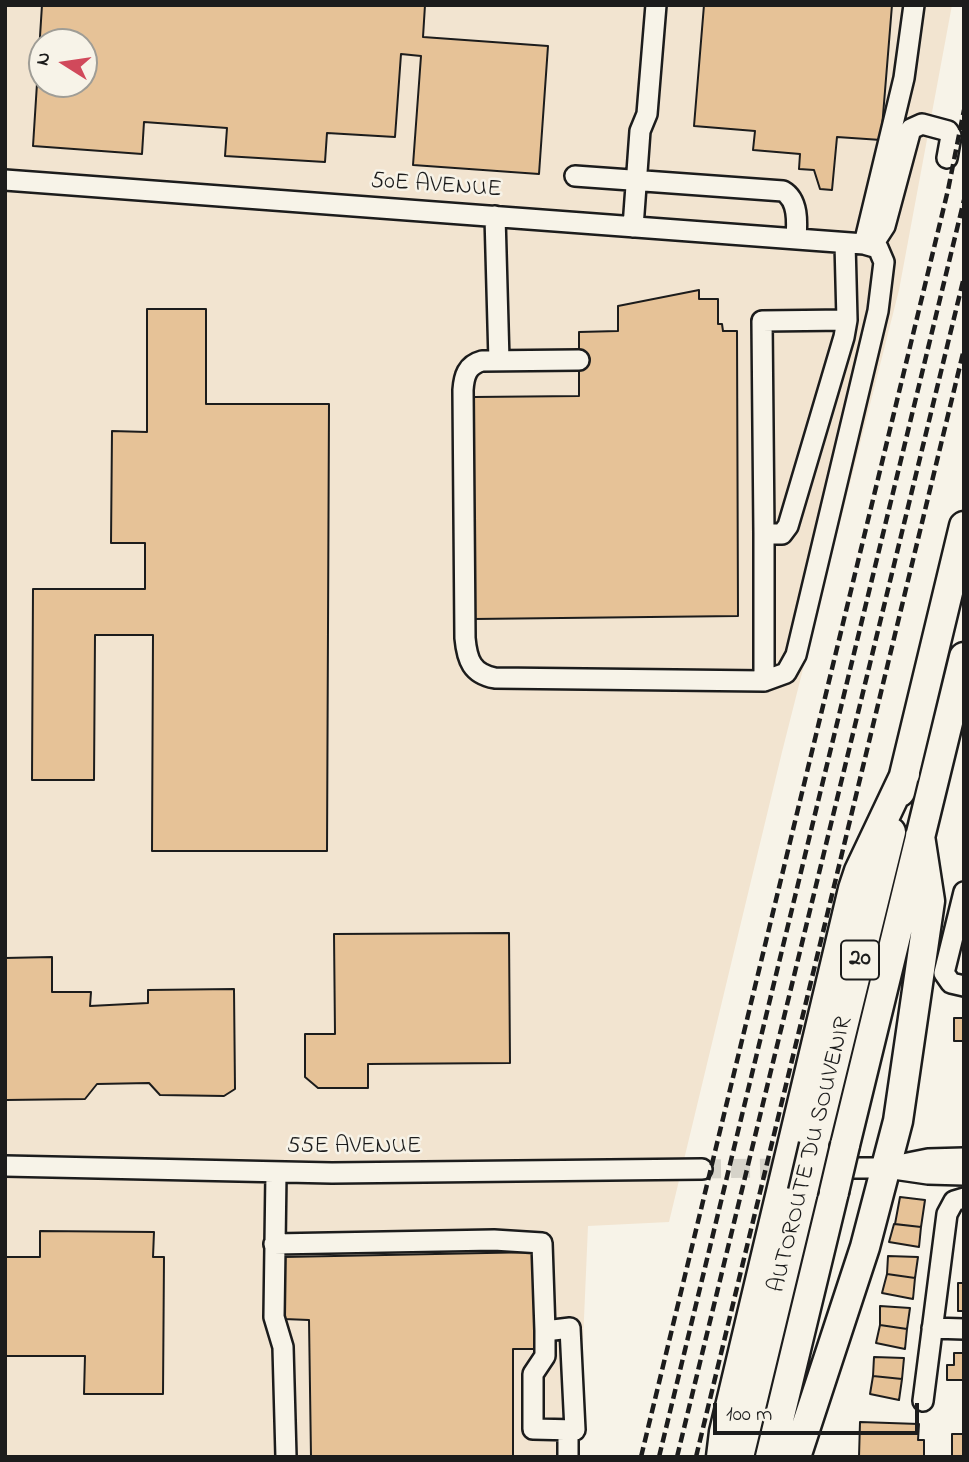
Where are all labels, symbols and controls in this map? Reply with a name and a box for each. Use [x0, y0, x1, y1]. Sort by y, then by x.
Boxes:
north arrow [28, 28, 98, 98]
text: N [29, 50, 58, 68]
street label: 50E AVENUE [370, 168, 502, 206]
road number: 20 [841, 940, 879, 979]
street label: AUTOROUTE DU SOUVENIR [764, 1014, 860, 1296]
street label: 55E AVENUE [287, 1134, 421, 1162]
scale bar [717, 1388, 923, 1432]
text: 100 m [726, 1400, 772, 1430]

